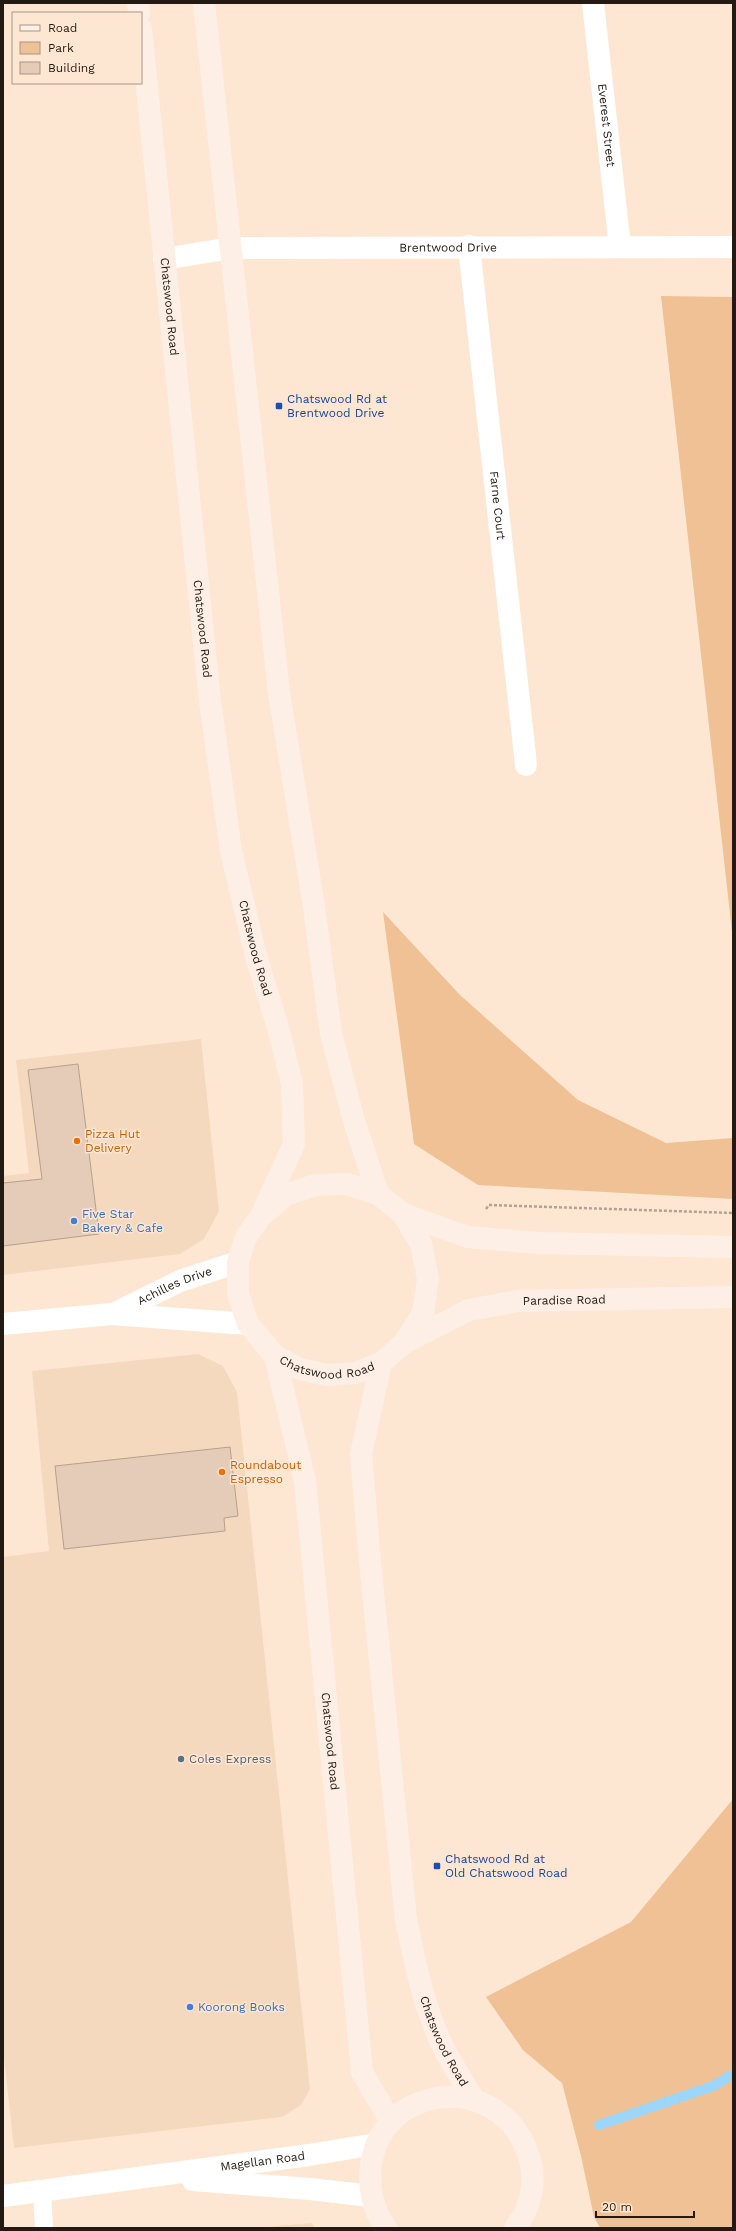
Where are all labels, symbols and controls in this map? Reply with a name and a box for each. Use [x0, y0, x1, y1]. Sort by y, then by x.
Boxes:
legend [12, 12, 142, 84]
text: Road [48, 21, 77, 35]
text: Park [48, 41, 74, 55]
text: Building [48, 61, 95, 75]
street label: Everest Street [595, 83, 618, 168]
street label: Brentwood Drive [399, 240, 497, 255]
street label: Chatswood Road [158, 257, 181, 356]
place label: Chatswood Rd at Brentwood Drive [287, 392, 387, 420]
marker: Chatswood Rd at Brentwood Drive [274, 401, 284, 411]
street label: Farne Court [487, 470, 508, 541]
street label: Chatswood Road [191, 579, 215, 679]
street label: Chatswood Road [236, 899, 275, 998]
place label: Pizza Hut Delivery [85, 1127, 140, 1155]
marker: Pizza Hut Delivery [72, 1136, 82, 1146]
place label: Five Star Bakery & Cafe [82, 1207, 163, 1235]
marker: Five Star Bakery & Cafe [69, 1216, 79, 1226]
street label: Achilles Drive [135, 1264, 214, 1308]
street label: Paradise Road [523, 1292, 606, 1308]
street label: Chatswood Road [277, 1353, 377, 1382]
place label: Roundabout Espresso [230, 1458, 301, 1486]
marker: Roundabout Espresso [217, 1467, 227, 1477]
street label: Chatswood Road [318, 1692, 342, 1791]
place label: Coles Express [189, 1752, 271, 1766]
marker: Coles Express [176, 1754, 186, 1764]
place label: Chatswood Rd at Old Chatswood Road [445, 1852, 568, 1880]
marker: Chatswood Rd at Old Chatswood Road [432, 1861, 442, 1871]
street label: Chatswood Road [417, 1994, 471, 2089]
place label: Koorong Books [198, 2000, 285, 2014]
marker: Koorong Books [185, 2002, 195, 2012]
street label: Magellan Road [219, 2149, 306, 2174]
scale bar [596, 2193, 694, 2219]
text: 20 m [602, 2200, 632, 2214]

